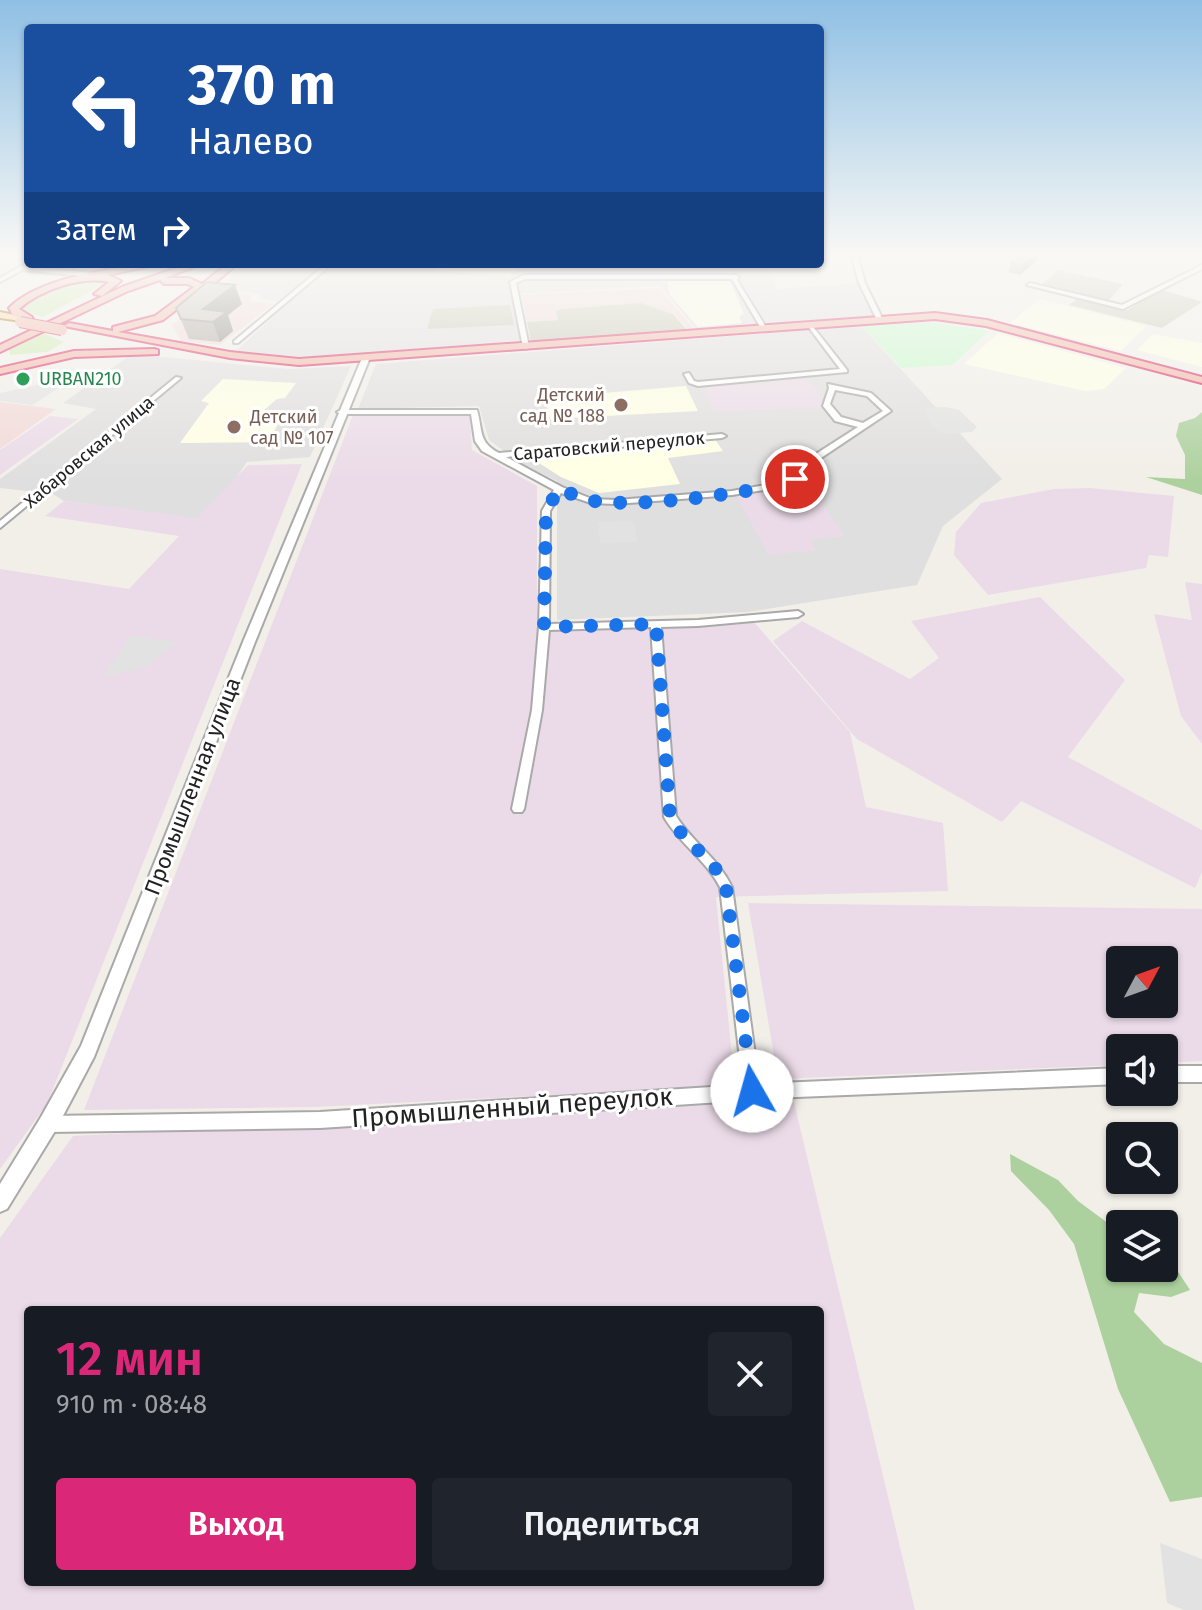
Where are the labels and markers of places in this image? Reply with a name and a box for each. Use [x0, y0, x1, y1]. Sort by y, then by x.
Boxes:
place label: URBAN210 [39, 368, 122, 390]
marker: URBAN210 [14, 370, 32, 388]
place label: Детский сад № 188 [519, 384, 605, 427]
marker: Детский сад № 188 [612, 396, 630, 414]
place label: Детский сад № 107 [249, 406, 333, 449]
marker: Детский сад № 107 [225, 418, 243, 436]
pin [761, 445, 829, 513]

